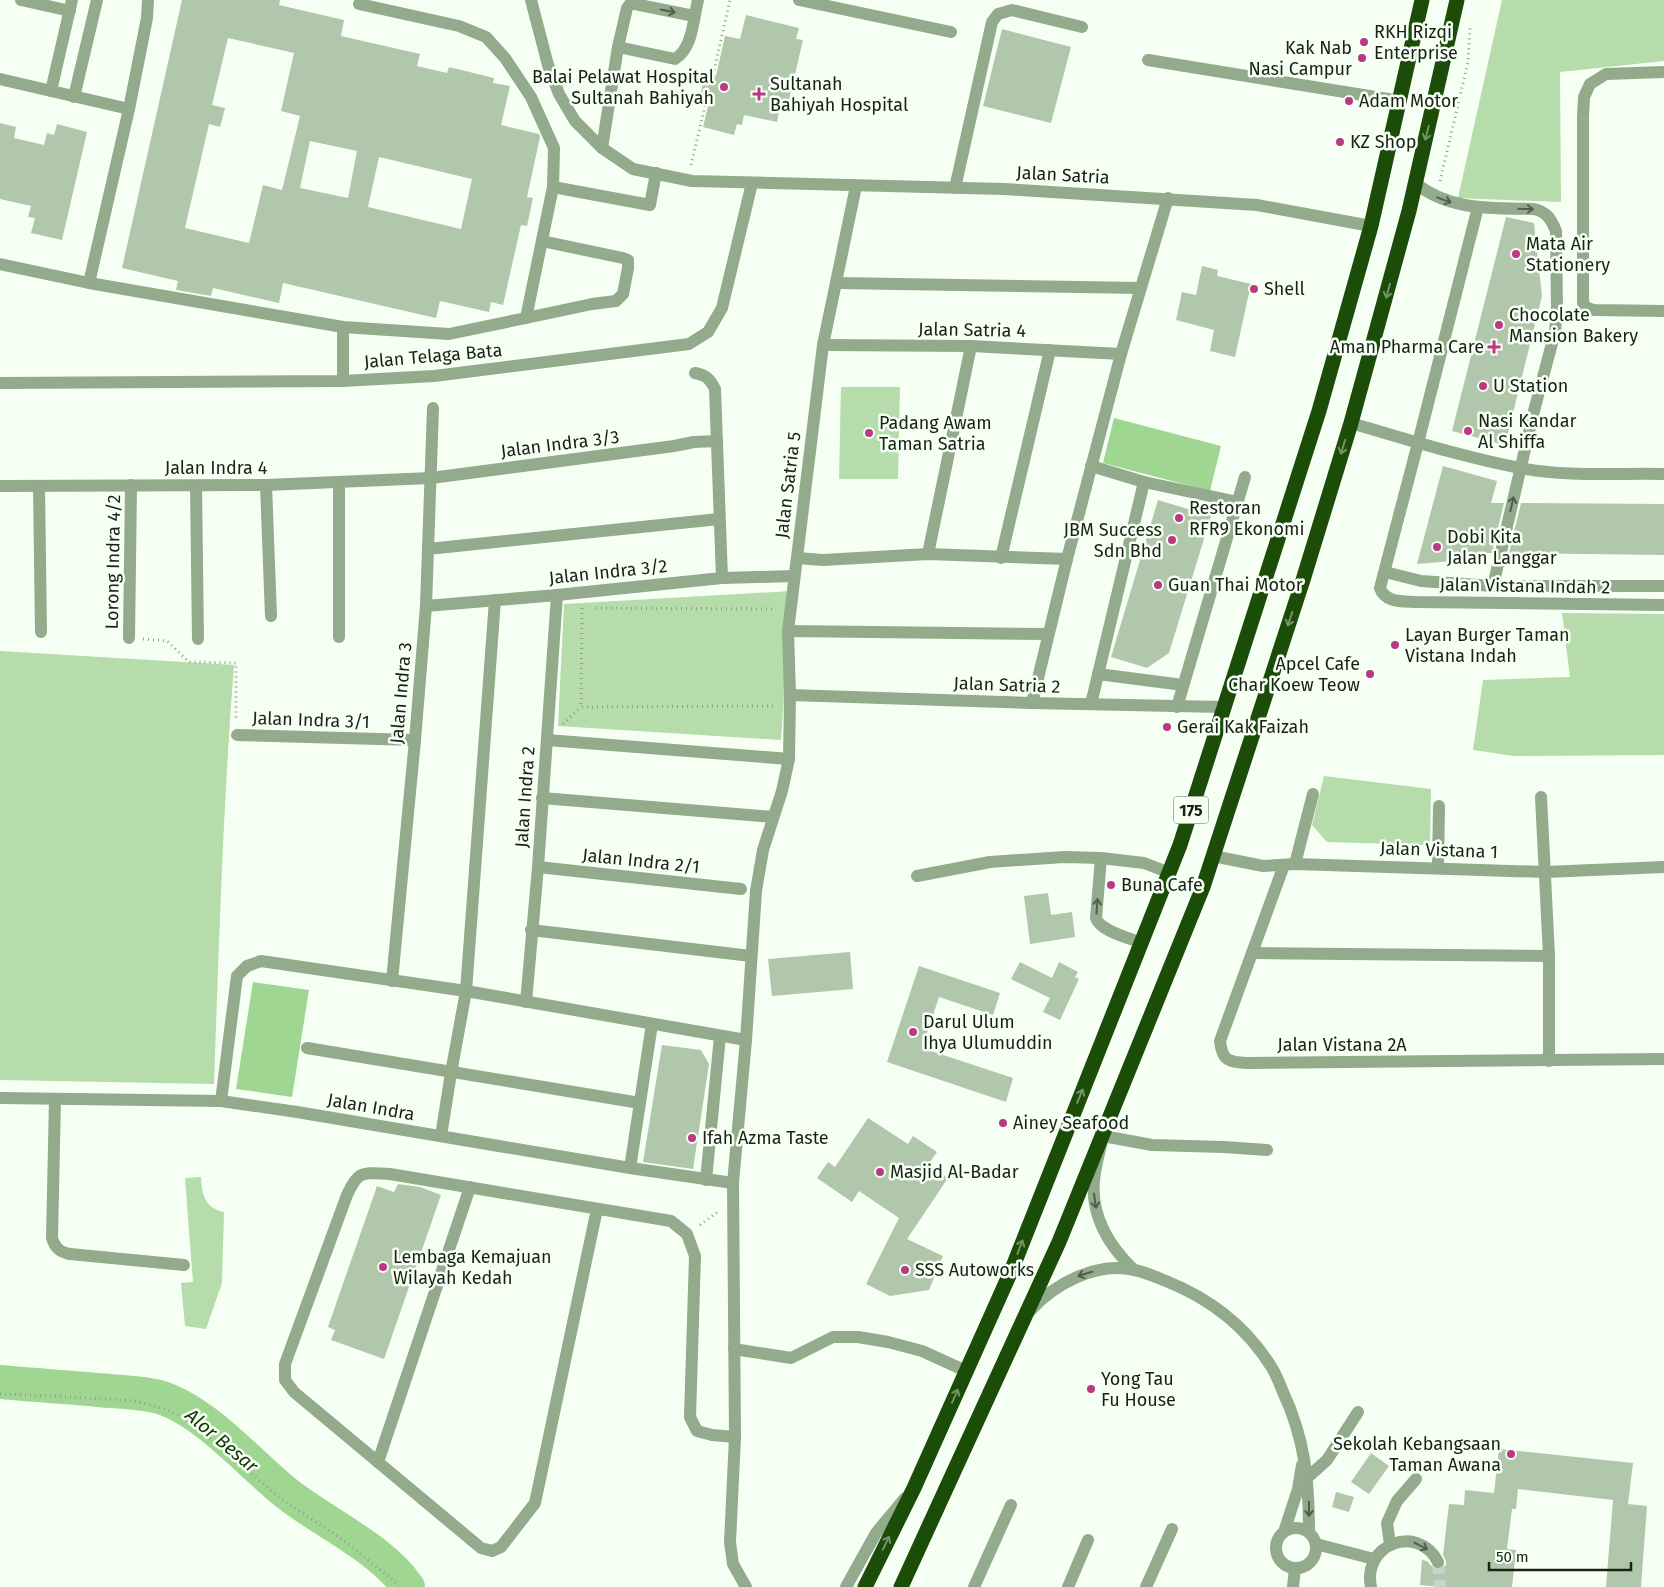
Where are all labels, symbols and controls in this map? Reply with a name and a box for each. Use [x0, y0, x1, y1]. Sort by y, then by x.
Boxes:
one-way arrow [659, 7, 675, 16]
place label: RKH Rizqi Enterprise [1374, 21, 1458, 64]
marker: RKH Rizqi Enterprise [1358, 36, 1370, 48]
place label: Kak Nab Nasi Campur [1249, 37, 1352, 80]
marker: Kak Nab Nasi Campur [1356, 52, 1368, 64]
place label: Balai Pelawat Hospital Sultanah Bahiyah [532, 66, 714, 109]
place label: Sultanah Bahiyah Hospital [770, 73, 908, 116]
marker: Balai Pelawat Hospital Sultanah Bahiyah [718, 81, 730, 93]
marker: Sultanah Bahiyah Hospital [752, 87, 766, 101]
place label: Adam Motor [1359, 90, 1458, 112]
marker: Adam Motor [1343, 95, 1355, 107]
one-way arrow [1422, 124, 1431, 140]
place label: KZ Shop [1350, 131, 1416, 153]
marker: KZ Shop [1334, 136, 1346, 148]
street label: Jalan Satria [1016, 162, 1110, 188]
one-way arrow [1436, 196, 1451, 205]
one-way arrow [1518, 204, 1534, 214]
place label: Mata Air Stationery [1526, 233, 1610, 276]
marker: Mata Air Stationery [1510, 248, 1522, 260]
place label: Shell [1264, 278, 1305, 300]
one-way arrow [1382, 282, 1392, 298]
marker: Shell [1248, 283, 1260, 295]
place label: Chocolate Mansion Bakery [1509, 304, 1638, 347]
street label: Jalan Satria 4 [918, 318, 1026, 342]
marker: Chocolate Mansion Bakery [1493, 319, 1505, 331]
place label: Aman Pharma Care [1330, 336, 1484, 358]
street label: Jalan Telaga Bata [363, 339, 503, 373]
marker: Aman Pharma Care [1488, 341, 1500, 353]
place label: U Station [1493, 375, 1568, 397]
marker: U Station [1477, 380, 1489, 392]
place label: Nasi Kandar Al Shiffa [1478, 410, 1577, 453]
place label: Padang Awam Taman Satria [879, 412, 992, 455]
marker: Nasi Kandar Al Shiffa [1462, 425, 1474, 437]
street label: Jalan Indra 3/3 [499, 426, 621, 462]
marker: Padang Awam Taman Satria [863, 427, 875, 439]
street label: Jalan Satria 5 [771, 431, 805, 539]
one-way arrow [1338, 439, 1348, 455]
street label: Jalan Indra 4 [165, 457, 268, 479]
street label: Lorong Indra 4/2 [101, 494, 125, 630]
one-way arrow [1508, 496, 1517, 512]
place label: Restoran RFR9 Ekonomi [1189, 497, 1305, 540]
marker: Restoran RFR9 Ekonomi [1173, 512, 1185, 524]
place label: JBM Success Sdn Bhd [1064, 519, 1162, 562]
place label: Dobi Kita Jalan Langgar [1447, 526, 1557, 569]
marker: JBM Success Sdn Bhd [1166, 534, 1178, 546]
marker: Dobi Kita Jalan Langgar [1431, 541, 1443, 553]
street label: Jalan Indra 3/2 [548, 555, 668, 589]
place label: Guan Thai Motor [1168, 574, 1303, 596]
street label: Jalan Vistana Indah 2 [1439, 574, 1611, 598]
marker: Guan Thai Motor [1152, 579, 1164, 591]
one-way arrow [1285, 611, 1295, 627]
place label: Layan Burger Taman Vistana Indah [1405, 624, 1570, 667]
marker: Layan Burger Taman Vistana Indah [1389, 639, 1401, 651]
street label: Jalan Indra 3 [386, 641, 416, 745]
place label: Apcel Cafe Char Koew Teow [1228, 653, 1360, 696]
marker: Apcel Cafe Char Koew Teow [1364, 668, 1376, 680]
street label: Jalan Satria 2 [953, 672, 1061, 698]
street label: Jalan Indra 3/1 [252, 707, 370, 733]
place label: Gerai Kak Faizah [1177, 716, 1309, 738]
marker: Gerai Kak Faizah [1161, 721, 1173, 733]
street label: Jalan Indra 2 [510, 745, 540, 849]
road number: 175 [1174, 796, 1208, 824]
street label: Jalan Vistana 1 [1380, 837, 1498, 863]
street label: Jalan Indra 2/1 [581, 844, 701, 878]
place label: Buna Cafe [1121, 874, 1203, 896]
marker: Buna Cafe [1105, 879, 1117, 891]
one-way arrow [1092, 898, 1102, 914]
place label: Darul Ulum Ihya Ulumuddin [923, 1011, 1053, 1054]
marker: Darul Ulum Ihya Ulumuddin [907, 1026, 919, 1038]
street label: Jalan Vistana 2A [1277, 1034, 1407, 1056]
street label: Jalan Indra [326, 1089, 416, 1125]
one-way arrow [1076, 1089, 1085, 1104]
place label: Ainey Seafood [1013, 1112, 1129, 1134]
marker: Ainey Seafood [997, 1117, 1009, 1129]
place label: Ifah Azma Taste [702, 1127, 829, 1149]
marker: Ifah Azma Taste [686, 1132, 698, 1144]
place label: Masjid Al-Badar [890, 1161, 1019, 1183]
marker: Masjid Al-Badar [874, 1166, 886, 1178]
one-way arrow [1090, 1193, 1100, 1209]
one-way arrow [1016, 1240, 1025, 1255]
place label: Lembaga Kemajuan Wilayah Kedah [393, 1246, 552, 1289]
place label: SSS Autoworks [915, 1259, 1034, 1281]
marker: Lembaga Kemajuan Wilayah Kedah [377, 1261, 389, 1273]
marker: SSS Autoworks [899, 1264, 911, 1276]
one-way arrow [1078, 1270, 1094, 1280]
place label: Yong Tau Fu House [1101, 1368, 1176, 1411]
marker: Yong Tau Fu House [1085, 1383, 1097, 1395]
one-way arrow [950, 1389, 960, 1404]
water label: Alor Besar [180, 1403, 263, 1478]
place label: Sekolah Kebangsaan Taman Awana [1333, 1433, 1501, 1476]
marker: Sekolah Kebangsaan Taman Awana [1505, 1448, 1517, 1460]
one-way arrow [1304, 1500, 1314, 1516]
one-way arrow [882, 1536, 892, 1551]
scale bar [1489, 1540, 1632, 1572]
one-way arrow [1414, 1542, 1429, 1552]
text: 50 m [1496, 1548, 1529, 1566]

